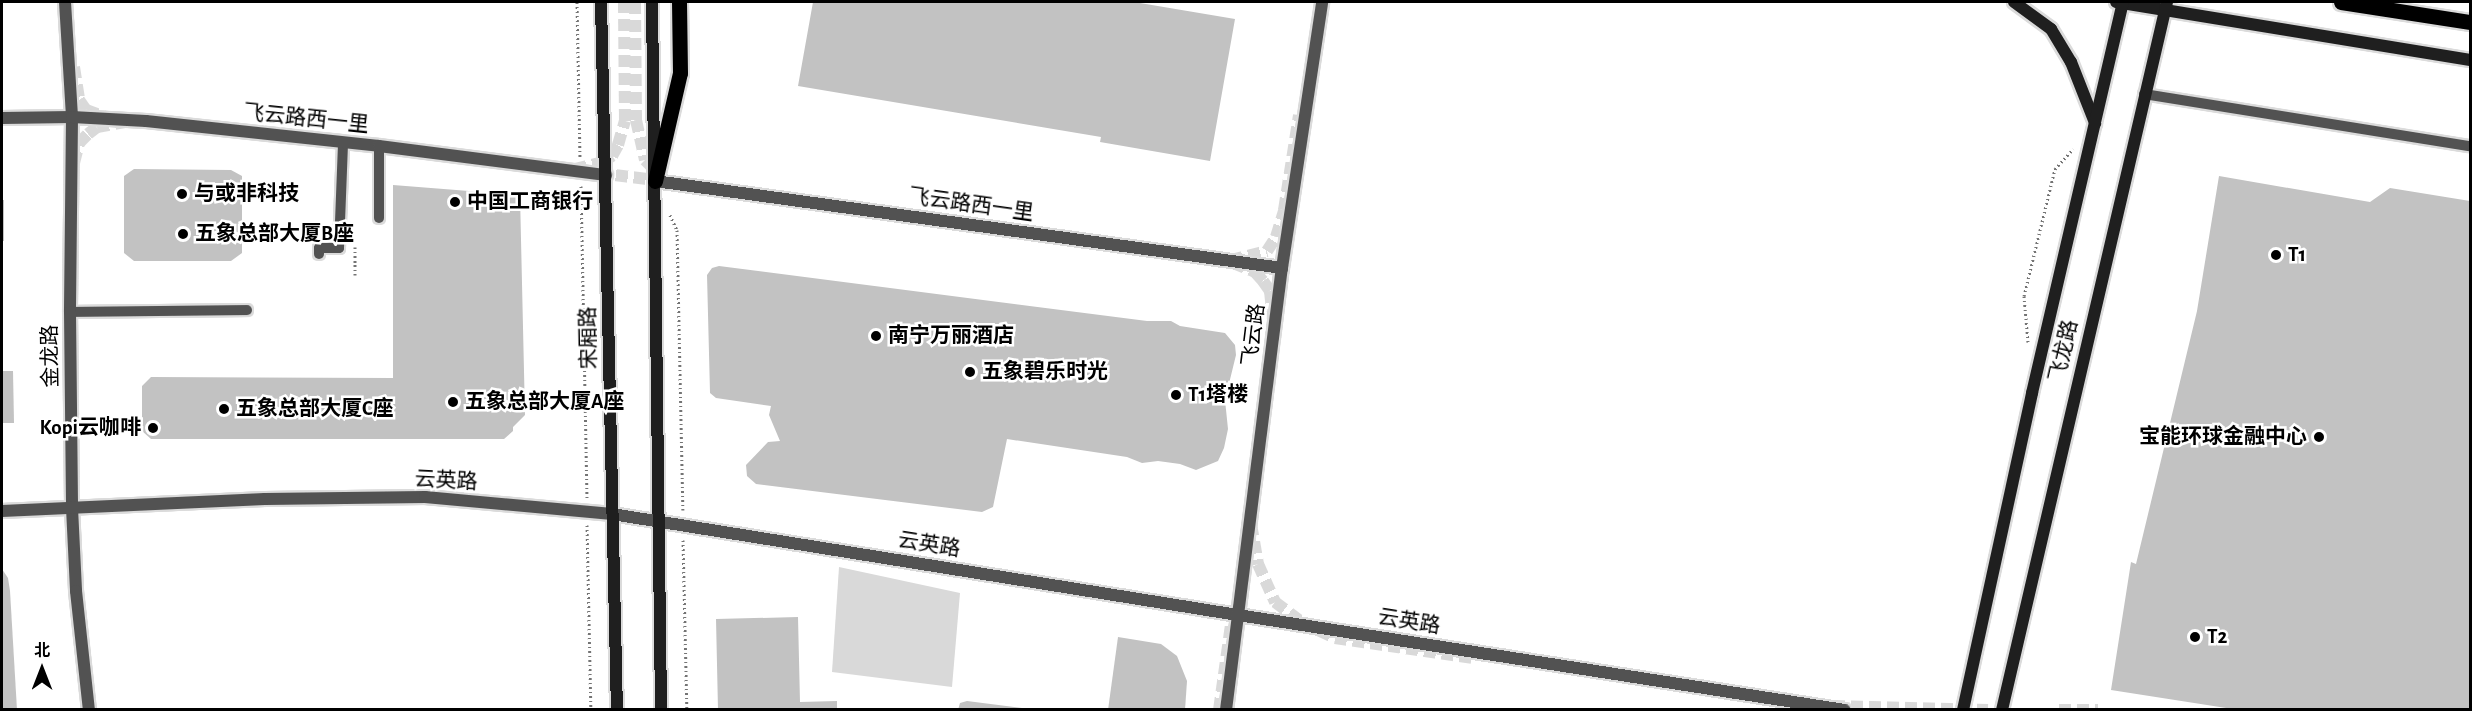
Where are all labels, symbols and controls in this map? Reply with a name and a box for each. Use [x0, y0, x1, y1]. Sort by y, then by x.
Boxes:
street label: 飞云路西一里 [242, 100, 370, 138]
place label: 与或非科技 [194, 181, 299, 207]
street label: 飞云路西一里 [907, 184, 1035, 226]
marker: 与或非科技 [175, 187, 189, 201]
place label: 中国工商银行 [467, 189, 593, 215]
marker: 中国工商银行 [448, 195, 462, 209]
place label: 五象总部大厦B座 [195, 221, 354, 247]
marker: 五象总部大厦B座 [176, 227, 190, 241]
place label: T1 [2288, 242, 2306, 268]
marker: T1 [2269, 248, 2283, 262]
street label: 飞云路 [1238, 302, 1270, 368]
street label: 宋厢路 [576, 306, 602, 370]
street label: 飞龙路 [2045, 317, 2083, 385]
place label: 南宁万丽酒店 [888, 323, 1014, 349]
street label: 金龙路 [38, 324, 64, 388]
marker: 南宁万丽酒店 [869, 329, 883, 343]
place label: 五象碧乐时光 [982, 359, 1108, 385]
marker: 五象碧乐时光 [963, 365, 977, 379]
place label: T1塔楼 [1188, 382, 1248, 408]
marker: T1塔楼 [1169, 388, 1183, 402]
place label: 五象总部大厦A座 [465, 389, 625, 415]
marker: 五象总部大厦A座 [446, 395, 460, 409]
place label: 五象总部大厦C座 [236, 396, 394, 422]
marker: 五象总部大厦C座 [217, 402, 231, 416]
place label: Kopi云咖啡 [39, 415, 141, 441]
marker: Kopi云咖啡 [146, 421, 160, 435]
place label: 宝能环球金融中心 [2139, 424, 2307, 450]
marker: 宝能环球金融中心 [2312, 430, 2326, 444]
street label: 云英路 [414, 467, 478, 495]
street label: 云英路 [896, 528, 962, 562]
street label: 云英路 [1376, 605, 1442, 639]
place label: T2 [2207, 624, 2227, 650]
marker: T2 [2188, 630, 2202, 644]
north arrow [12, 639, 72, 699]
text: 北 [34, 643, 50, 659]

